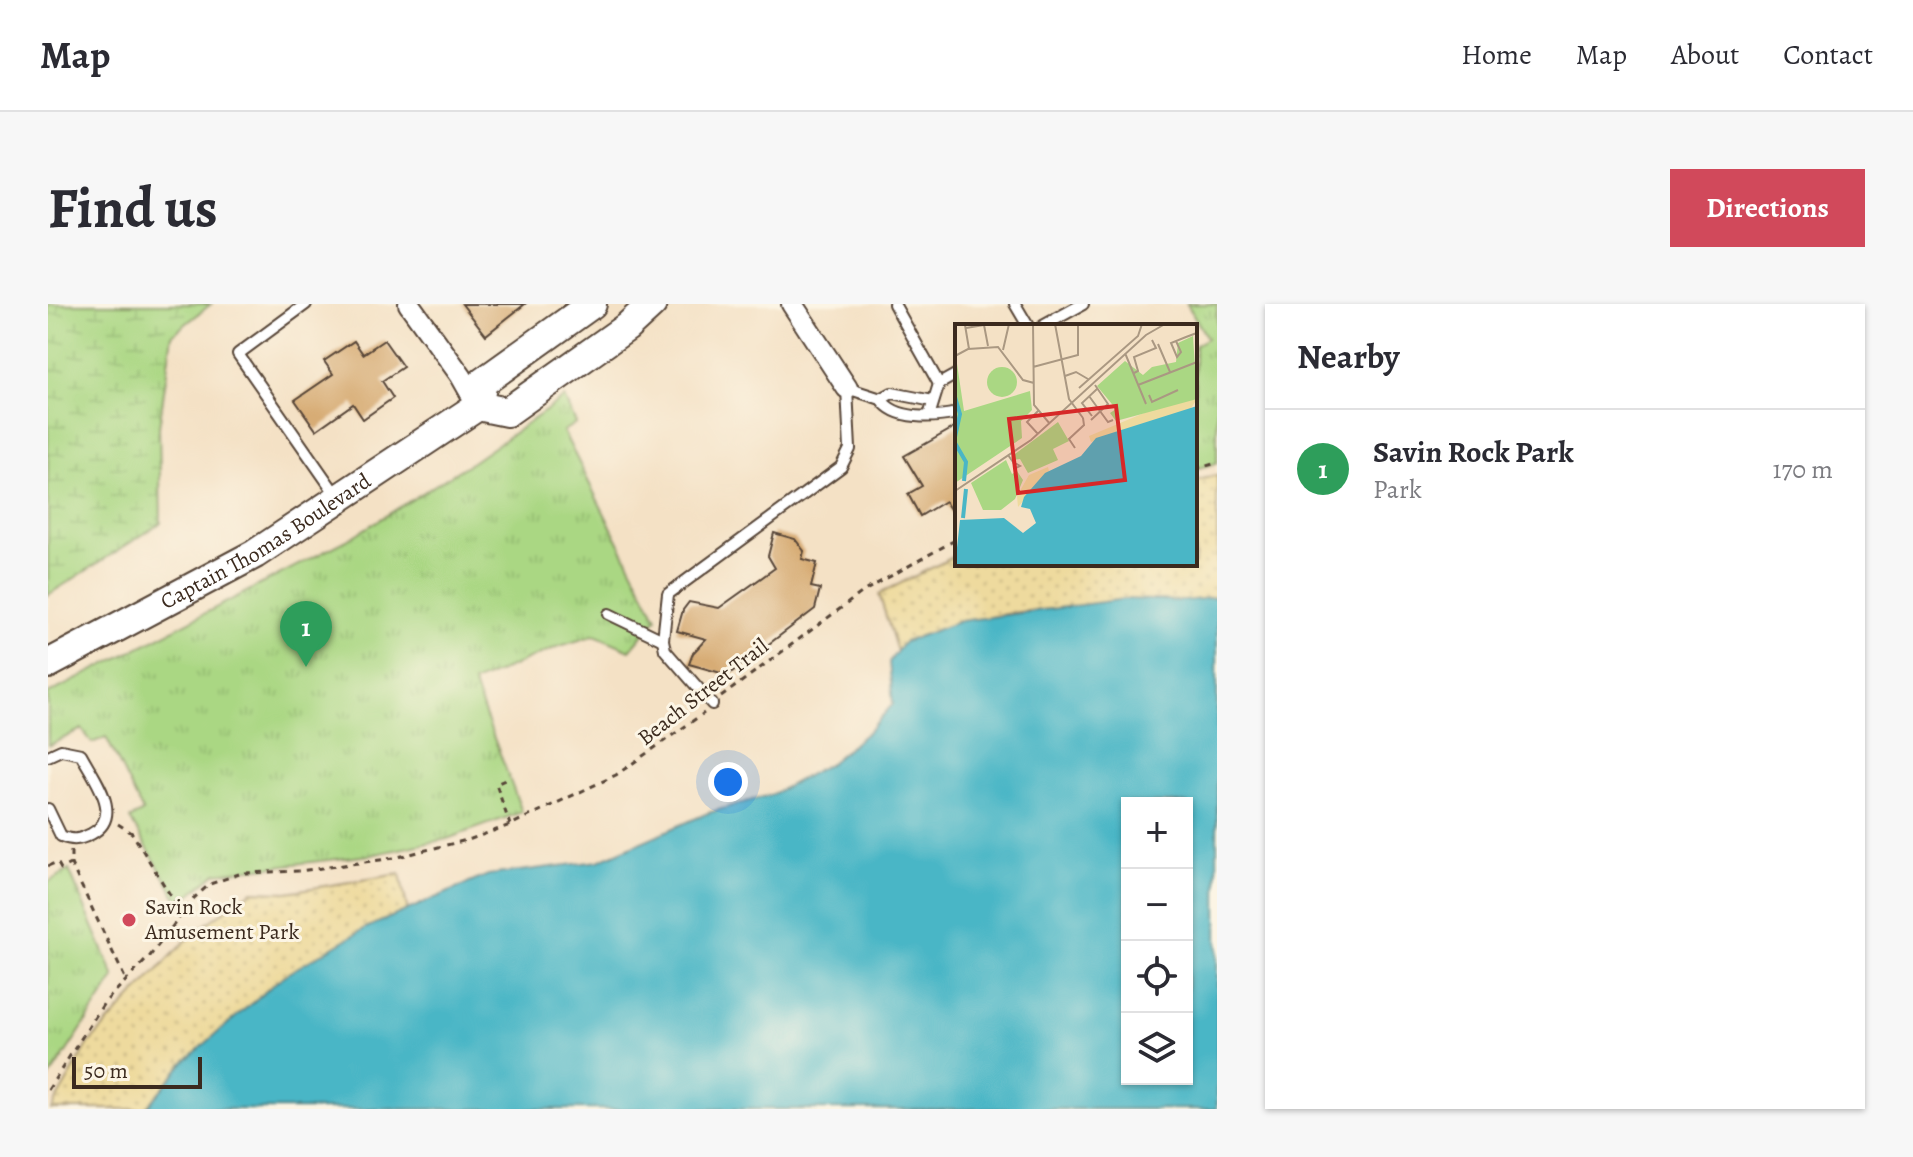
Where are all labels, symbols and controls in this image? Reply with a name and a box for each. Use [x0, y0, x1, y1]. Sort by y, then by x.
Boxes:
text: Map [40, 29, 110, 81]
text: Home [1461, 36, 1532, 74]
text: Map [1576, 36, 1627, 74]
text: About [1671, 36, 1739, 74]
text: Contact [1783, 36, 1873, 74]
button: Directions [1670, 169, 1865, 247]
text: Find us [48, 170, 218, 246]
inset map [955, 324, 1197, 566]
text: Nearby [1297, 333, 1400, 380]
text: Savin Rock Park [1373, 432, 1574, 472]
text: 1 [1318, 452, 1328, 487]
text: 170 m [1773, 452, 1833, 487]
street label: Captain Thomas Boulevard [155, 466, 377, 617]
text: Park [1373, 472, 1422, 507]
pin: 1 [280, 601, 332, 667]
street label: Beach Street Trail [631, 631, 775, 753]
your location [708, 762, 748, 802]
map controls [1121, 797, 1193, 1085]
button: + [1121, 797, 1193, 869]
button: − [1121, 869, 1193, 941]
place label: Savin Rock Amusement Park [144, 892, 300, 947]
marker: Savin Rock Amusement Park [120, 911, 138, 929]
button: locate [1121, 941, 1193, 1013]
button: layers [1121, 1013, 1193, 1085]
scale bar [72, 1053, 202, 1089]
text: 50 m [84, 1056, 128, 1086]

